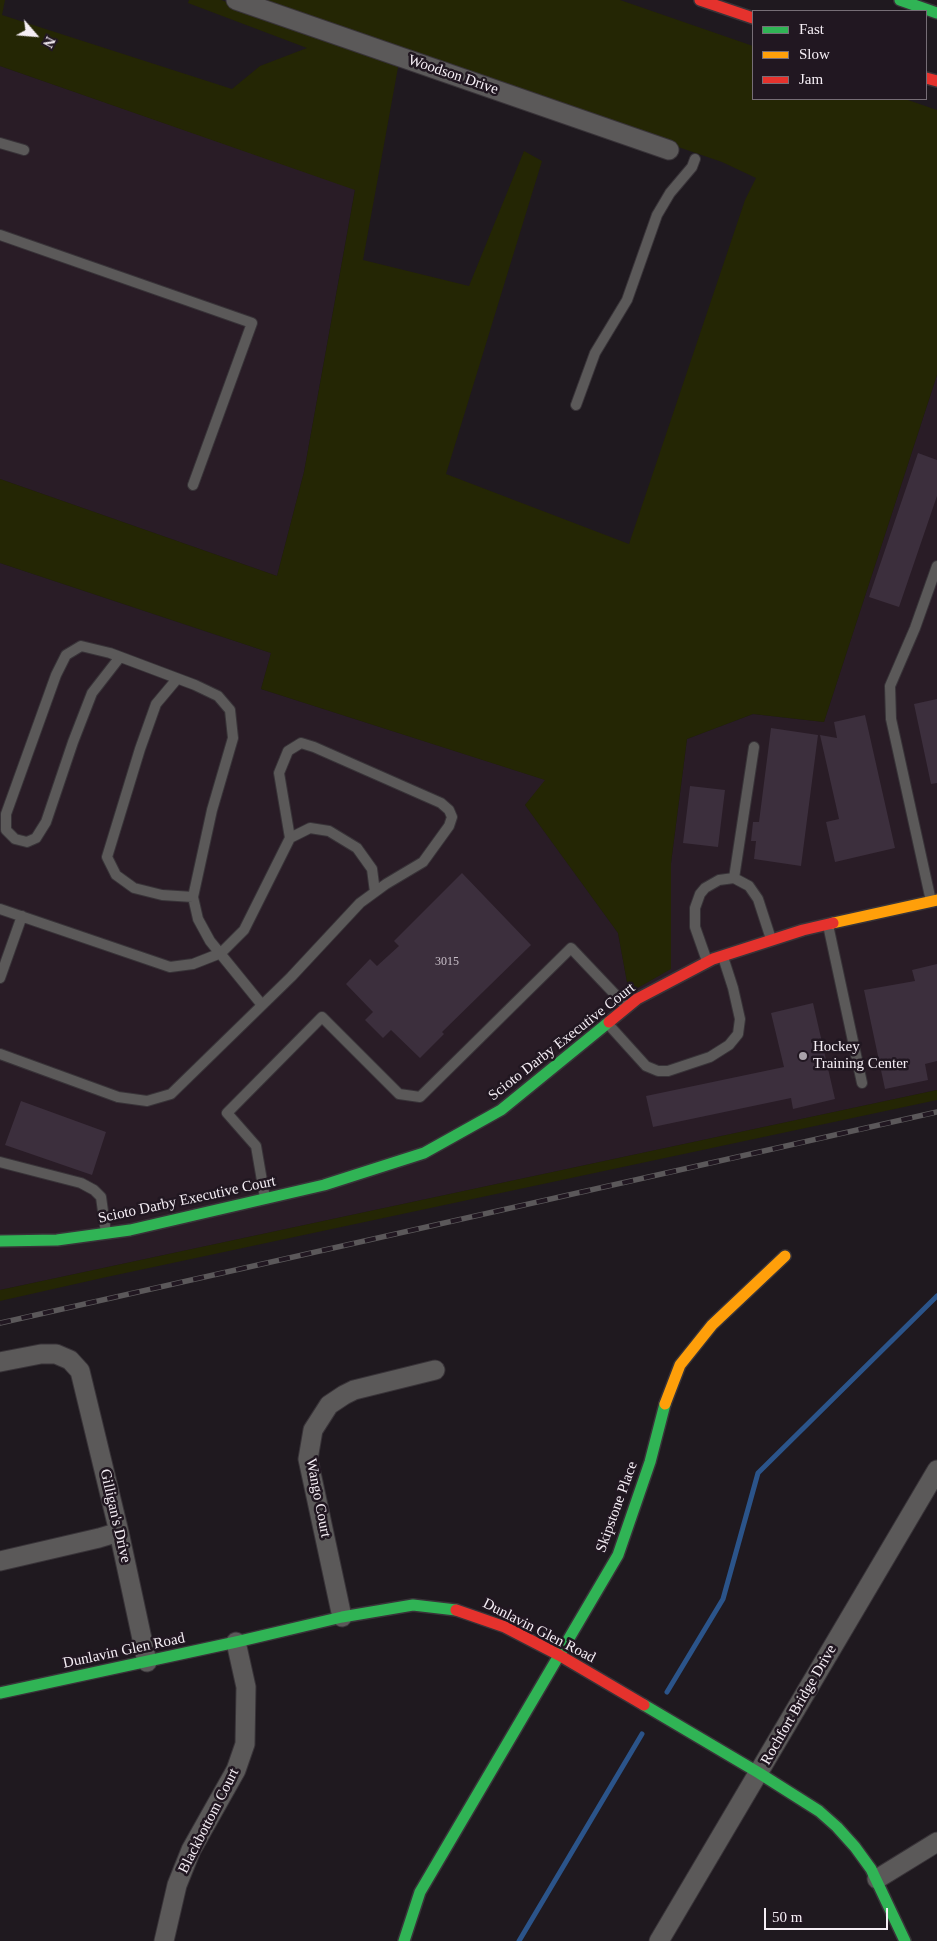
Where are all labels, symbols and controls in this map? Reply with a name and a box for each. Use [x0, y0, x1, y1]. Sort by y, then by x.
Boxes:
north arrow [10, 10, 60, 60]
legend [752, 10, 927, 100]
text: Fast [799, 21, 824, 37]
text: N [40, 34, 58, 50]
text: Slow [799, 46, 830, 62]
street label: Woodson Drive [406, 51, 500, 99]
text: Jam [799, 71, 823, 87]
house number: 3015 [435, 955, 459, 969]
street label: Scioto Darby Executive Court [485, 979, 639, 1105]
place label: Hockey Training Center [813, 1038, 908, 1073]
marker: Hockey Training Center [797, 1050, 809, 1062]
street label: Scioto Darby Executive Court [97, 1172, 277, 1228]
street label: Wango Court [302, 1457, 334, 1539]
street label: Skipstone Place [592, 1459, 642, 1555]
street label: Gilligan's Drive [95, 1467, 135, 1565]
street label: Dunlavin Glen Road [480, 1595, 598, 1667]
street label: Dunlavin Glen Road [61, 1629, 187, 1673]
street label: Rochfort Bridge Drive [757, 1642, 841, 1768]
street label: Blackbottom Court [175, 1765, 243, 1877]
scale bar [767, 1898, 891, 1930]
text: 50 m [772, 1909, 802, 1925]

